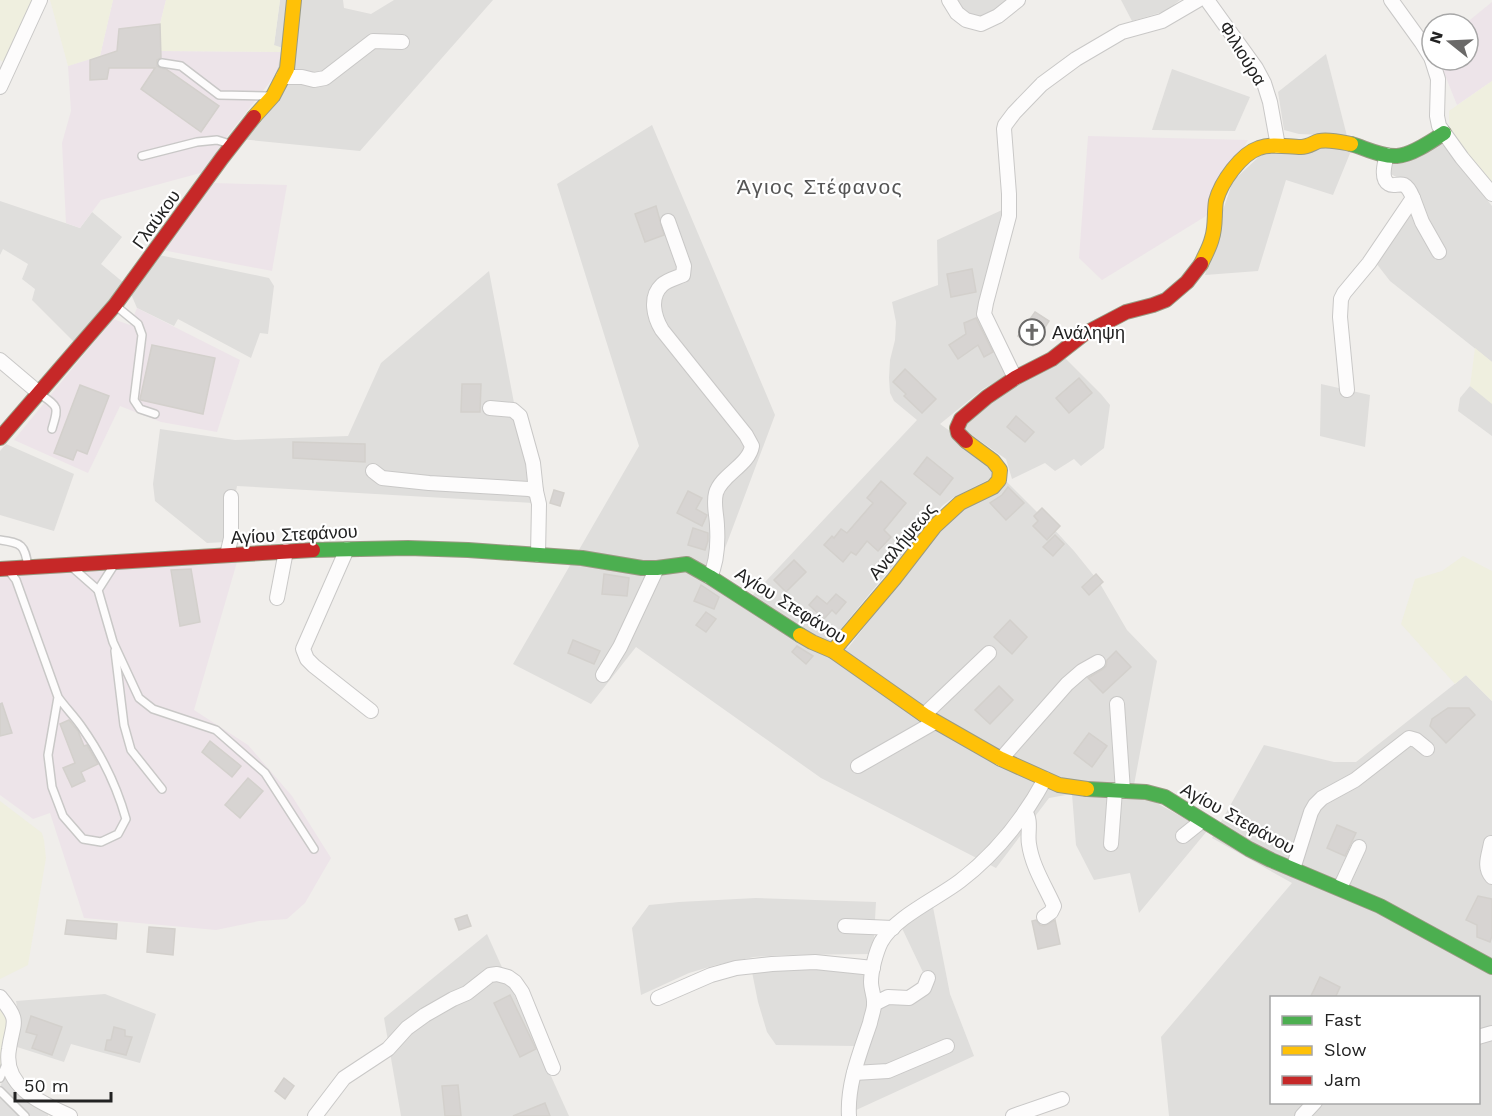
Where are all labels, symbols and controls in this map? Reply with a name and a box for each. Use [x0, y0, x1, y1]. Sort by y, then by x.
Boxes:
north arrow [1420, 12, 1480, 72]
street label: Φιλιούρα [1215, 17, 1271, 89]
text: N [1425, 29, 1447, 46]
district label: Άγιος Στέφανος [737, 174, 903, 199]
street label: Γλαύκου [128, 186, 184, 252]
church icon: Ανάληψη [1017, 317, 1047, 347]
place label: Ανάληψη [1052, 322, 1125, 343]
street label: Αναλήψεως [864, 498, 940, 584]
street label: Αγίου Στεφάνου [230, 520, 358, 548]
street label: Αγίου Στεφάνου [732, 562, 850, 648]
street label: Αγίου Στεφάνου [1177, 778, 1299, 858]
legend [1270, 996, 1480, 1104]
text: Fast [1324, 1009, 1362, 1030]
text: Slow [1324, 1039, 1367, 1060]
scale bar [15, 1065, 111, 1103]
text: Jam [1324, 1069, 1361, 1090]
text: 50 m [24, 1075, 69, 1096]

